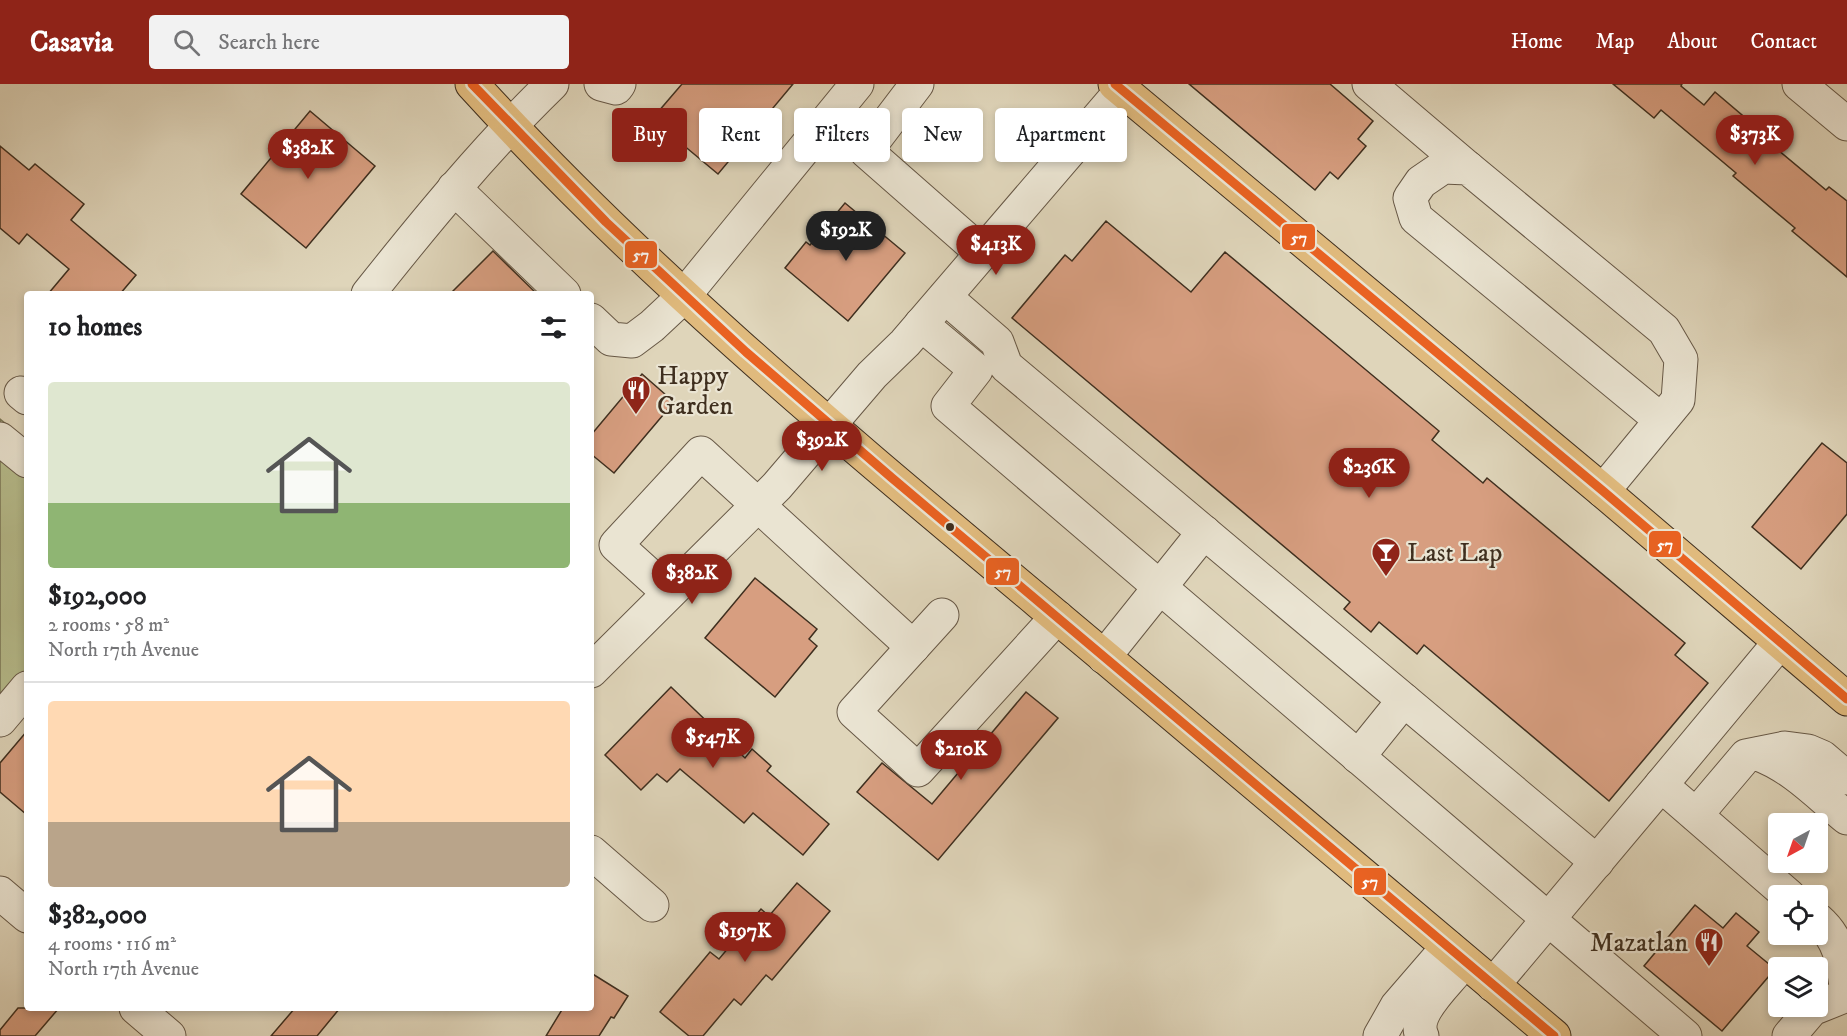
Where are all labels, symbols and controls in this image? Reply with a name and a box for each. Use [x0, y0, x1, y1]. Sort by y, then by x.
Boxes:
search box [149, 15, 569, 69]
text: Casavia [30, 25, 113, 60]
icon: search [170, 26, 203, 59]
text: Search here [218, 29, 320, 56]
text: Home [1511, 29, 1563, 55]
text: Map [1596, 29, 1634, 55]
text: About [1667, 29, 1718, 55]
text: Contact [1751, 29, 1817, 55]
chip: Buy [612, 108, 687, 162]
chip: Rent [699, 108, 782, 162]
chip: Filters [794, 108, 890, 162]
chip: New [902, 108, 983, 162]
chip: Apartment [995, 108, 1127, 162]
pin: $373K [1713, 115, 1797, 166]
text: $373K [1730, 122, 1780, 147]
pin: $382K [266, 129, 350, 180]
text: $382K [282, 136, 334, 161]
pin: $192K [804, 211, 888, 262]
text: $192K [820, 218, 872, 243]
line badge: 57 [1281, 223, 1316, 251]
pin: $413K [954, 225, 1038, 276]
text: 57 [1290, 228, 1307, 248]
text: $413K [970, 232, 1022, 257]
line badge: 57 [624, 240, 658, 269]
text: 57 [632, 245, 649, 265]
text: 10 homes [48, 311, 142, 344]
icon: filters [537, 311, 570, 344]
place label: Happy Garden [657, 360, 734, 423]
restaurant icon: Happy Garden [620, 374, 652, 416]
icon: home [255, 421, 363, 529]
pin: $392K [780, 421, 864, 472]
text: $392K [796, 428, 848, 453]
pin: $236K [1327, 448, 1411, 499]
text: $236K [1343, 455, 1395, 480]
unlabelled marker [944, 521, 956, 533]
line badge: 57 [1648, 530, 1682, 558]
text: 57 [1656, 535, 1673, 555]
bar icon: Last Lap [1370, 536, 1402, 578]
place label: Last Lap [1407, 537, 1502, 570]
pin: $382K [650, 554, 734, 605]
line badge: 57 [985, 557, 1020, 586]
text: $382K [666, 561, 718, 586]
text: 57 [994, 562, 1011, 582]
text: $192,000 [48, 580, 147, 613]
text: 2 rooms · 58 m² [48, 613, 169, 638]
text: North 17th Avenue [48, 638, 199, 663]
pin: $547K [671, 718, 755, 769]
text: $547K [685, 725, 741, 750]
pin: $210K [919, 730, 1003, 781]
text: $210K [935, 737, 987, 762]
icon: home [255, 740, 363, 848]
north arrow [1768, 813, 1828, 873]
map controls [1768, 813, 1828, 1017]
line badge: 57 [1353, 867, 1387, 896]
text: 57 [1361, 872, 1378, 892]
button: locate [1768, 885, 1828, 945]
text: $382,000 [48, 899, 147, 932]
pin: $197K [703, 912, 787, 963]
text: $197K [719, 919, 771, 944]
restaurant icon: Mazatlan [1693, 926, 1725, 968]
place label: Mazatlan [1590, 927, 1688, 960]
text: 4 rooms · 116 m² [48, 932, 176, 957]
text: North 17th Avenue [48, 957, 199, 982]
button: layers [1768, 957, 1828, 1017]

